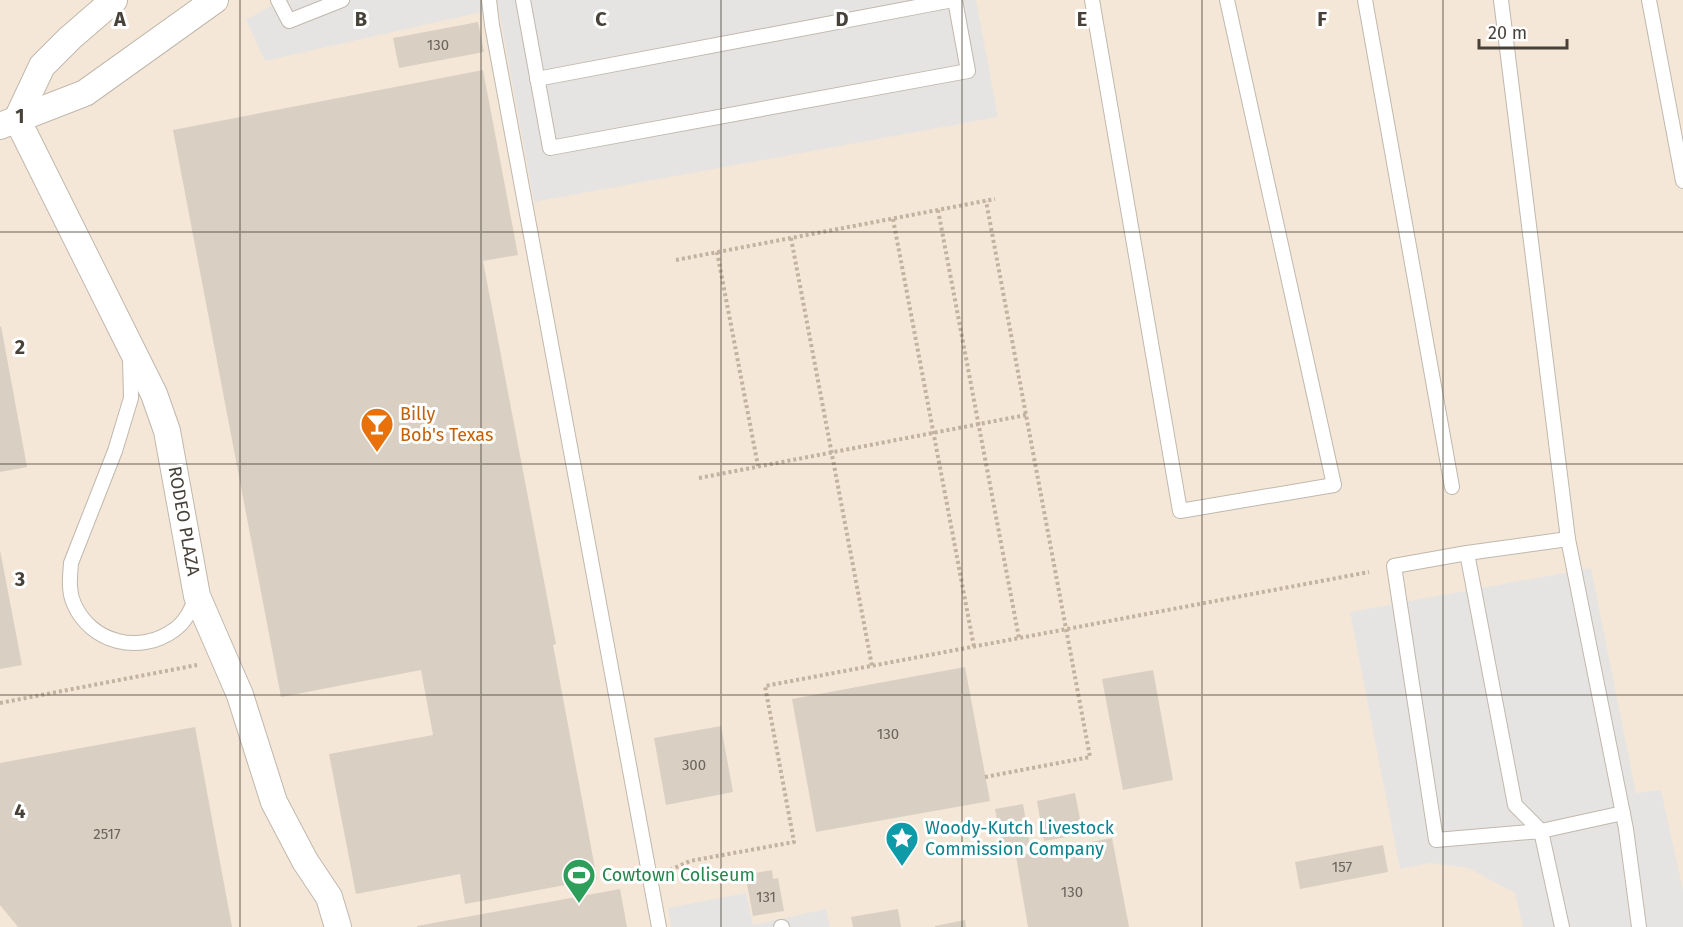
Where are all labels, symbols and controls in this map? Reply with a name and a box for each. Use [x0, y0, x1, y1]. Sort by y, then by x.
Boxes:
text: A [113, 7, 127, 31]
text: B [355, 7, 367, 31]
text: C [595, 7, 607, 31]
text: D [835, 7, 849, 31]
text: E [1077, 7, 1087, 31]
text: F [1317, 7, 1327, 31]
scale bar [1479, 12, 1568, 50]
text: 20 m [1488, 22, 1527, 44]
house number: 130 [427, 36, 449, 54]
text: 1 [15, 104, 25, 128]
text: 2 [15, 335, 25, 359]
place label: Billy Bob's Texas [400, 403, 493, 446]
bar icon: Billy Bob's Texas [359, 406, 395, 453]
street label: RODEO PLAZA [164, 464, 205, 578]
text: 3 [14, 567, 25, 591]
house number: 130 [877, 725, 899, 743]
house number: 300 [682, 756, 706, 774]
text: 4 [14, 799, 26, 823]
place label: Woody-Kutch Livestock Commission Company [925, 817, 1115, 860]
place icon: Woody-Kutch Livestock Commission Company [884, 820, 920, 867]
house number: 2517 [93, 825, 121, 843]
sports icon: Cowtown Coliseum [561, 857, 597, 904]
house number: 157 [1332, 858, 1352, 876]
place label: Cowtown Coliseum [602, 864, 755, 886]
house number: 130 [1061, 883, 1083, 901]
house number: 131 [756, 888, 776, 906]

